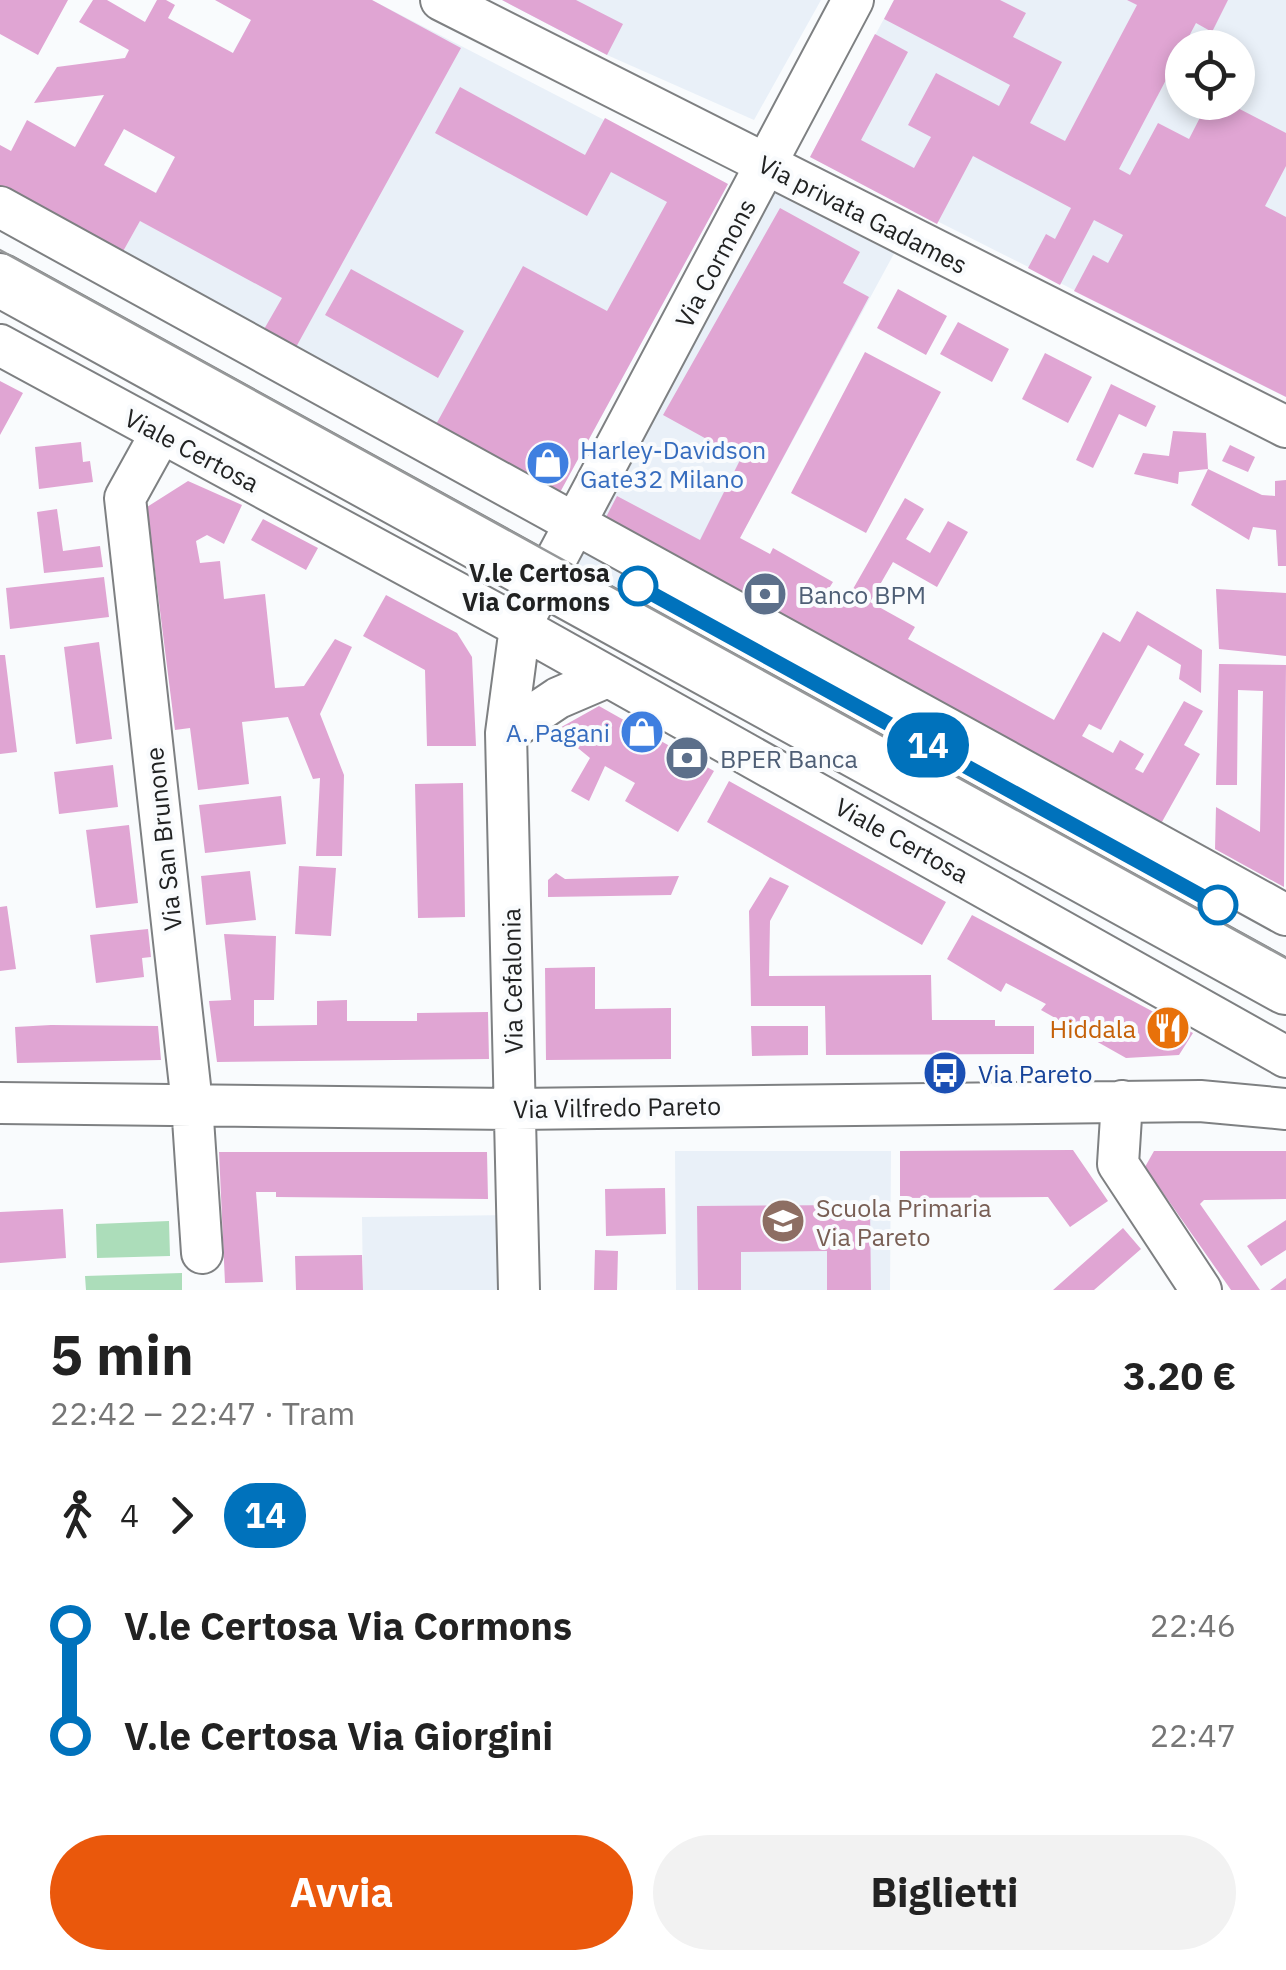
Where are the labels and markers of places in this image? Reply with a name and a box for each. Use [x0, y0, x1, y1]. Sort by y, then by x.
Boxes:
place label: Harley-Davidson Gate32 Milano [580, 433, 766, 495]
shop icon: Harley-Davidson Gate32 Milano [525, 440, 571, 486]
place label: V.le Certosa Via Cormons [462, 556, 610, 618]
marker: V.le Certosa Via Cormons [619, 567, 657, 605]
bank icon: Banco BPM [742, 571, 788, 617]
place label: Banco BPM [798, 578, 926, 611]
shop icon: A. Pagani [619, 709, 665, 755]
place label: A. Pagani [506, 716, 610, 749]
bank icon: BPER Banca [664, 735, 710, 781]
place label: BPER Banca [720, 742, 858, 775]
unlabelled marker [1199, 886, 1237, 924]
restaurant icon: Hiddala [1145, 1005, 1191, 1051]
place label: Hiddala [1050, 1012, 1136, 1045]
bus stop icon: Via Pareto [922, 1050, 968, 1096]
place label: Via Pareto [978, 1057, 1092, 1090]
place label: Scuola Primaria Via Pareto [816, 1191, 992, 1253]
school or university icon: Scuola Primaria Via Pareto [760, 1198, 806, 1244]

